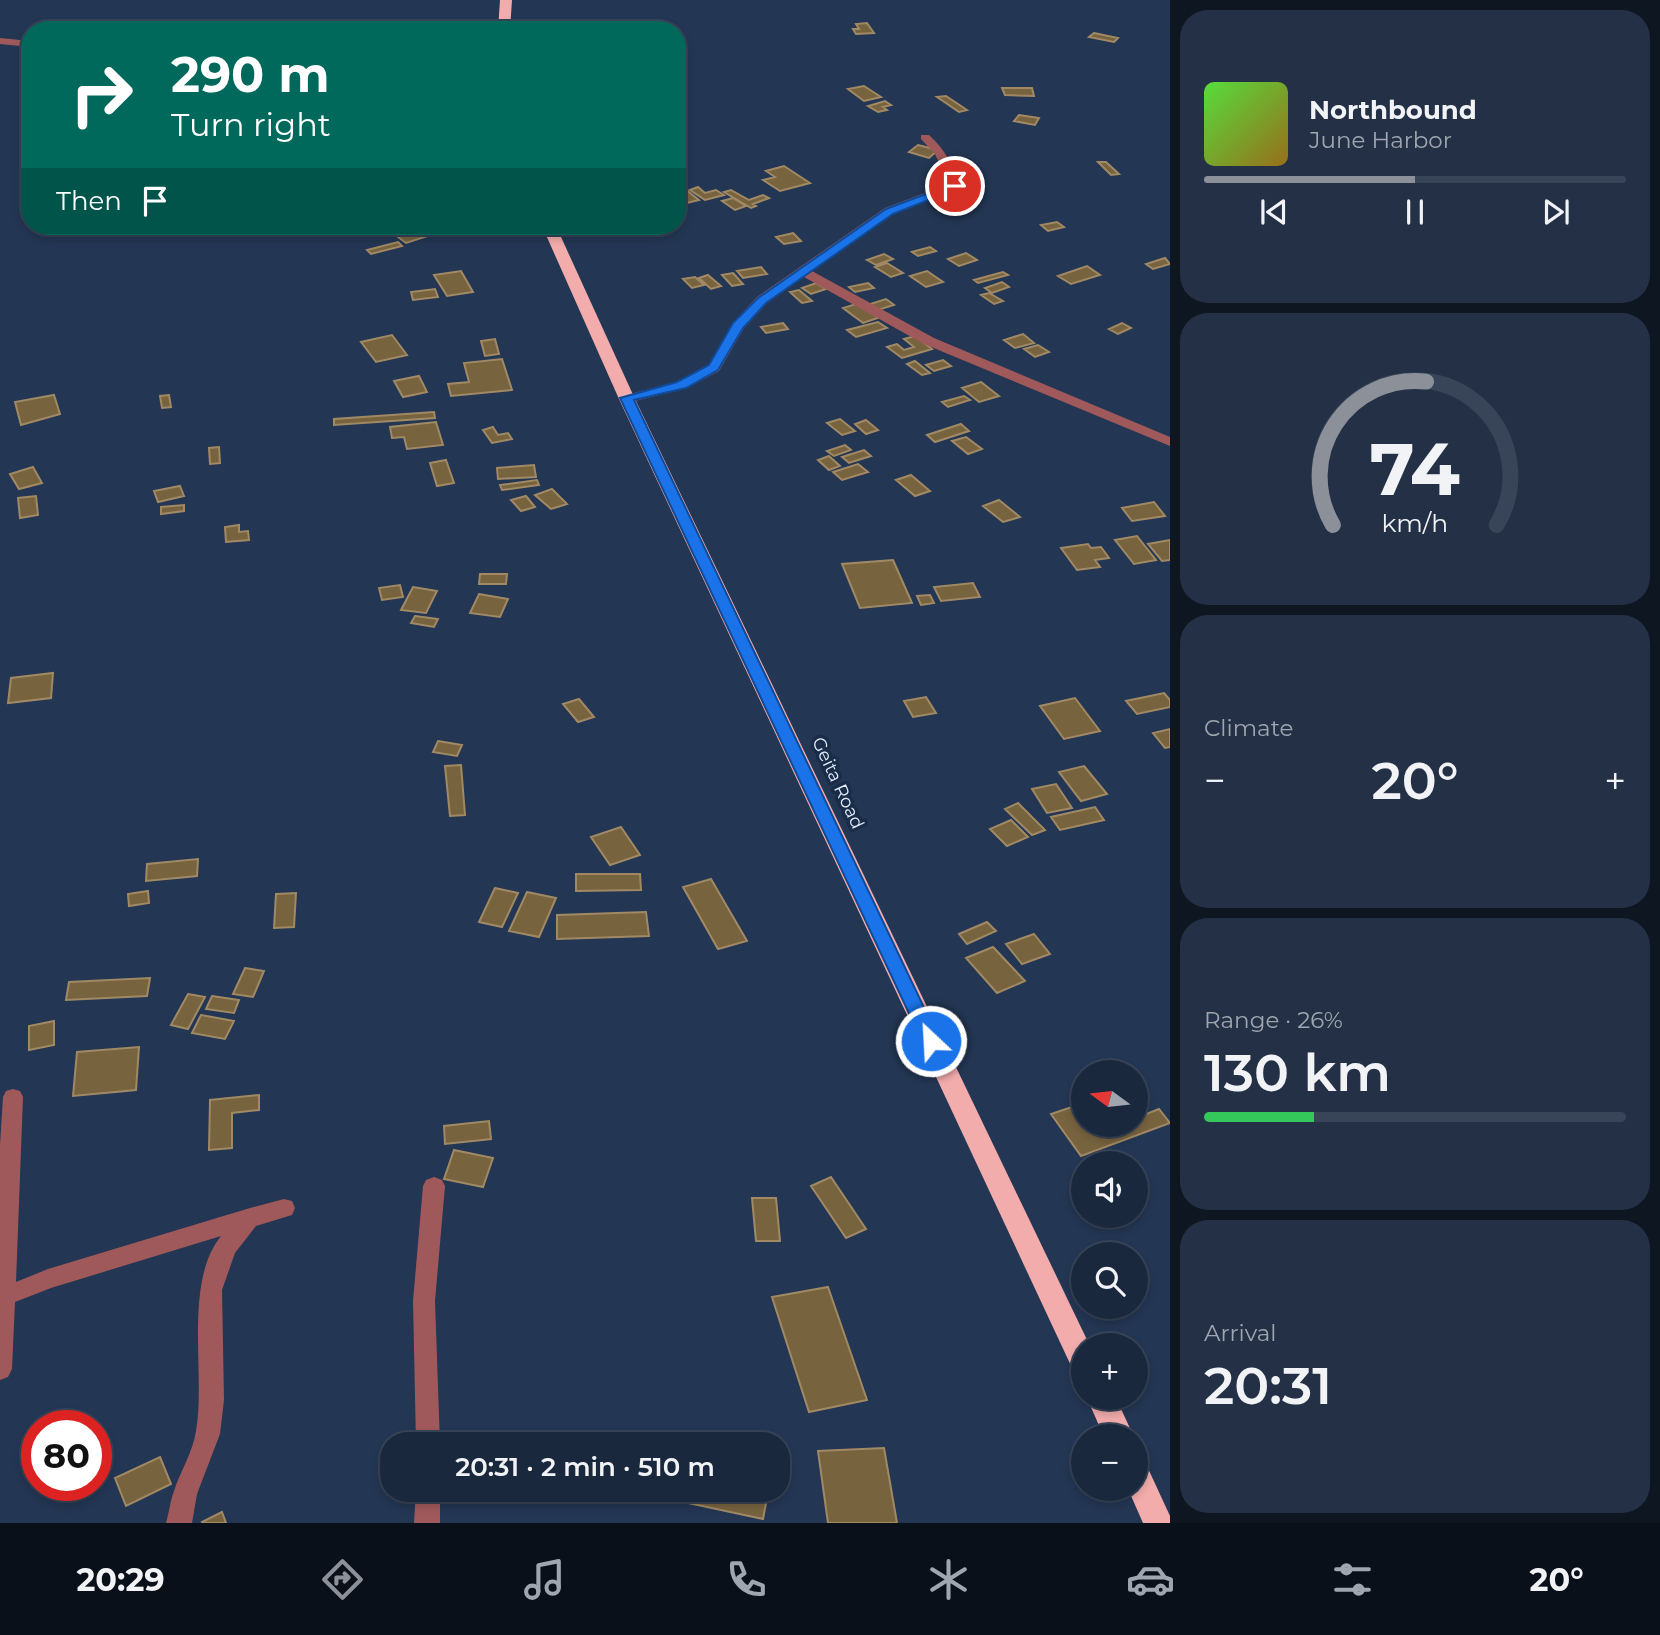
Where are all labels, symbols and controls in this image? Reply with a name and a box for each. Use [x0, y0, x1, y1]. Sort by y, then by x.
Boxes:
text: 290 m [171, 45, 330, 104]
icon: right [56, 49, 147, 140]
text: Northbound [1309, 94, 1477, 126]
text: Turn right [171, 105, 331, 144]
text: June Harbor [1309, 126, 1452, 154]
pin [925, 156, 985, 216]
icon: arrive [936, 167, 974, 205]
icon: arrive [136, 182, 174, 220]
text: Then [56, 185, 122, 217]
icon: previous [1255, 193, 1293, 231]
icon: pause [1396, 193, 1434, 231]
icon: next [1537, 193, 1575, 231]
text: 74 [1370, 425, 1460, 513]
text: km/h [1382, 508, 1448, 538]
text: Climate [1204, 714, 1293, 742]
street label: Geita Road [807, 734, 869, 832]
text: 20° [1371, 749, 1459, 812]
text: − [1204, 757, 1226, 804]
text: + [1604, 757, 1626, 804]
position arrow [894, 1004, 968, 1078]
text: Range · 26% [1204, 1006, 1343, 1034]
text: 130 km [1204, 1041, 1391, 1104]
north arrow [1071, 1060, 1148, 1138]
map controls [1071, 1060, 1148, 1501]
button: sound [1071, 1151, 1148, 1228]
button: search [1071, 1242, 1148, 1319]
text: Arrival [1204, 1319, 1277, 1347]
button: + [1071, 1333, 1148, 1410]
text: 20:31 [1204, 1354, 1332, 1417]
speed limit sign: 80 [21, 1410, 112, 1501]
button: − [1071, 1424, 1148, 1501]
text: 20:31 · 2 min · 510 m [455, 1451, 715, 1483]
icon: directions [318, 1555, 367, 1604]
icon: music [520, 1555, 569, 1604]
icon: phone [722, 1555, 771, 1604]
icon: climate [924, 1555, 973, 1604]
icon: car [1126, 1555, 1175, 1604]
icon: filters [1328, 1555, 1377, 1604]
text: 20:29 [76, 1560, 165, 1599]
text: 20° [1530, 1560, 1584, 1599]

